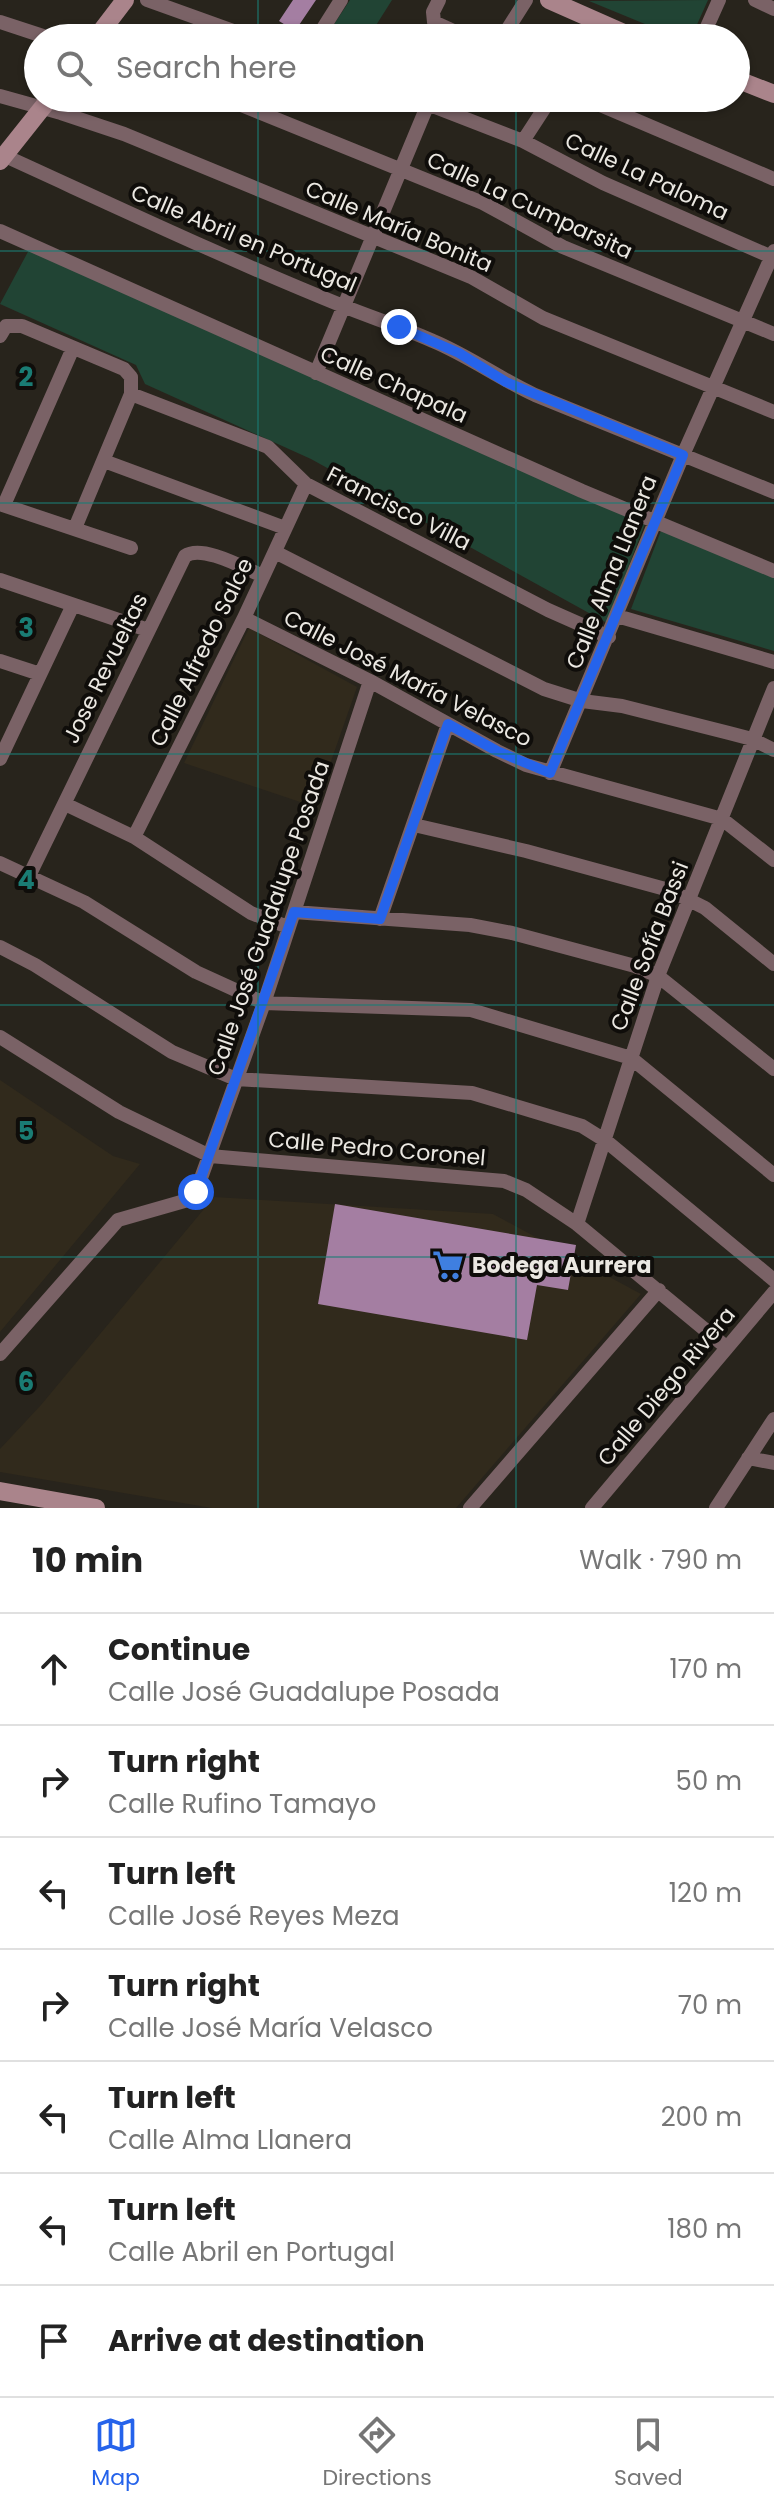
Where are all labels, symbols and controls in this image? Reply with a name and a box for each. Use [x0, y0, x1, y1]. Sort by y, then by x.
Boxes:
search box [24, 24, 750, 112]
icon: search [52, 46, 96, 90]
text: Search here [116, 46, 297, 89]
street label: Calle La Paloma [560, 125, 734, 228]
street label: Calle La Cumparsita [422, 144, 638, 267]
street label: Calle María Bonita [301, 173, 497, 280]
street label: Calle Abril en Portugal [126, 177, 362, 300]
route end [381, 309, 417, 345]
street label: Calle Chapala [315, 338, 472, 431]
text: 2 [19, 359, 34, 395]
street label: Francisco Villa [321, 459, 476, 558]
street label: Calle Alma Llanera [558, 471, 665, 674]
street label: Calle Alfredo Salce [142, 553, 261, 752]
street label: Jose Revueltas [56, 588, 155, 749]
street label: Calle José María Velasco [278, 602, 537, 755]
text: 3 [18, 610, 34, 646]
street label: Calle José Guadalupe Posada [200, 756, 337, 1080]
street label: Calle Sofía Bassi [603, 857, 696, 1035]
text: 4 [17, 862, 35, 898]
text: 5 [18, 1113, 34, 1149]
street label: Calle Pedro Coronel [267, 1124, 487, 1173]
route start [178, 1174, 214, 1210]
supermarket icon: Bodega Aurrera [431, 1248, 465, 1282]
place label: Bodega Aurrera [472, 1250, 651, 1281]
street label: Calle Diego Rivera [590, 1300, 742, 1473]
text: 6 [18, 1364, 34, 1400]
text: 10 min [32, 1536, 143, 1584]
text: Walk · 790 m [579, 1542, 742, 1578]
text: Continue [108, 1628, 250, 1671]
icon: ahead [32, 1647, 76, 1691]
text: 170 m [669, 1651, 742, 1687]
text: Calle José Guadalupe Posada [108, 1674, 500, 1710]
text: Turn right [108, 1740, 260, 1783]
icon: right [32, 1759, 76, 1803]
text: 50 m [676, 1763, 742, 1799]
text: Calle Rufino Tamayo [108, 1786, 376, 1822]
text: Turn left [108, 1852, 236, 1895]
icon: left [32, 1871, 76, 1915]
text: 120 m [669, 1875, 742, 1911]
text: Calle José Reyes Meza [108, 1898, 400, 1934]
text: Turn right [108, 1964, 260, 2007]
icon: right [32, 1983, 76, 2027]
text: 70 m [678, 1987, 742, 2023]
text: Calle José María Velasco [108, 2010, 433, 2046]
text: Turn left [108, 2076, 236, 2119]
icon: left [32, 2095, 76, 2139]
text: 200 m [661, 2099, 742, 2135]
text: Calle Alma Llanera [108, 2122, 352, 2158]
text: Turn left [108, 2188, 236, 2231]
icon: left [32, 2207, 76, 2251]
text: 180 m [667, 2211, 742, 2247]
text: Calle Abril en Portugal [108, 2234, 395, 2270]
icon: arrive [32, 2319, 76, 2363]
text: Arrive at destination [108, 2319, 425, 2362]
tab: Map [91, 2413, 140, 2494]
tab: Directions [322, 2413, 432, 2494]
tab: Saved [614, 2413, 683, 2494]

